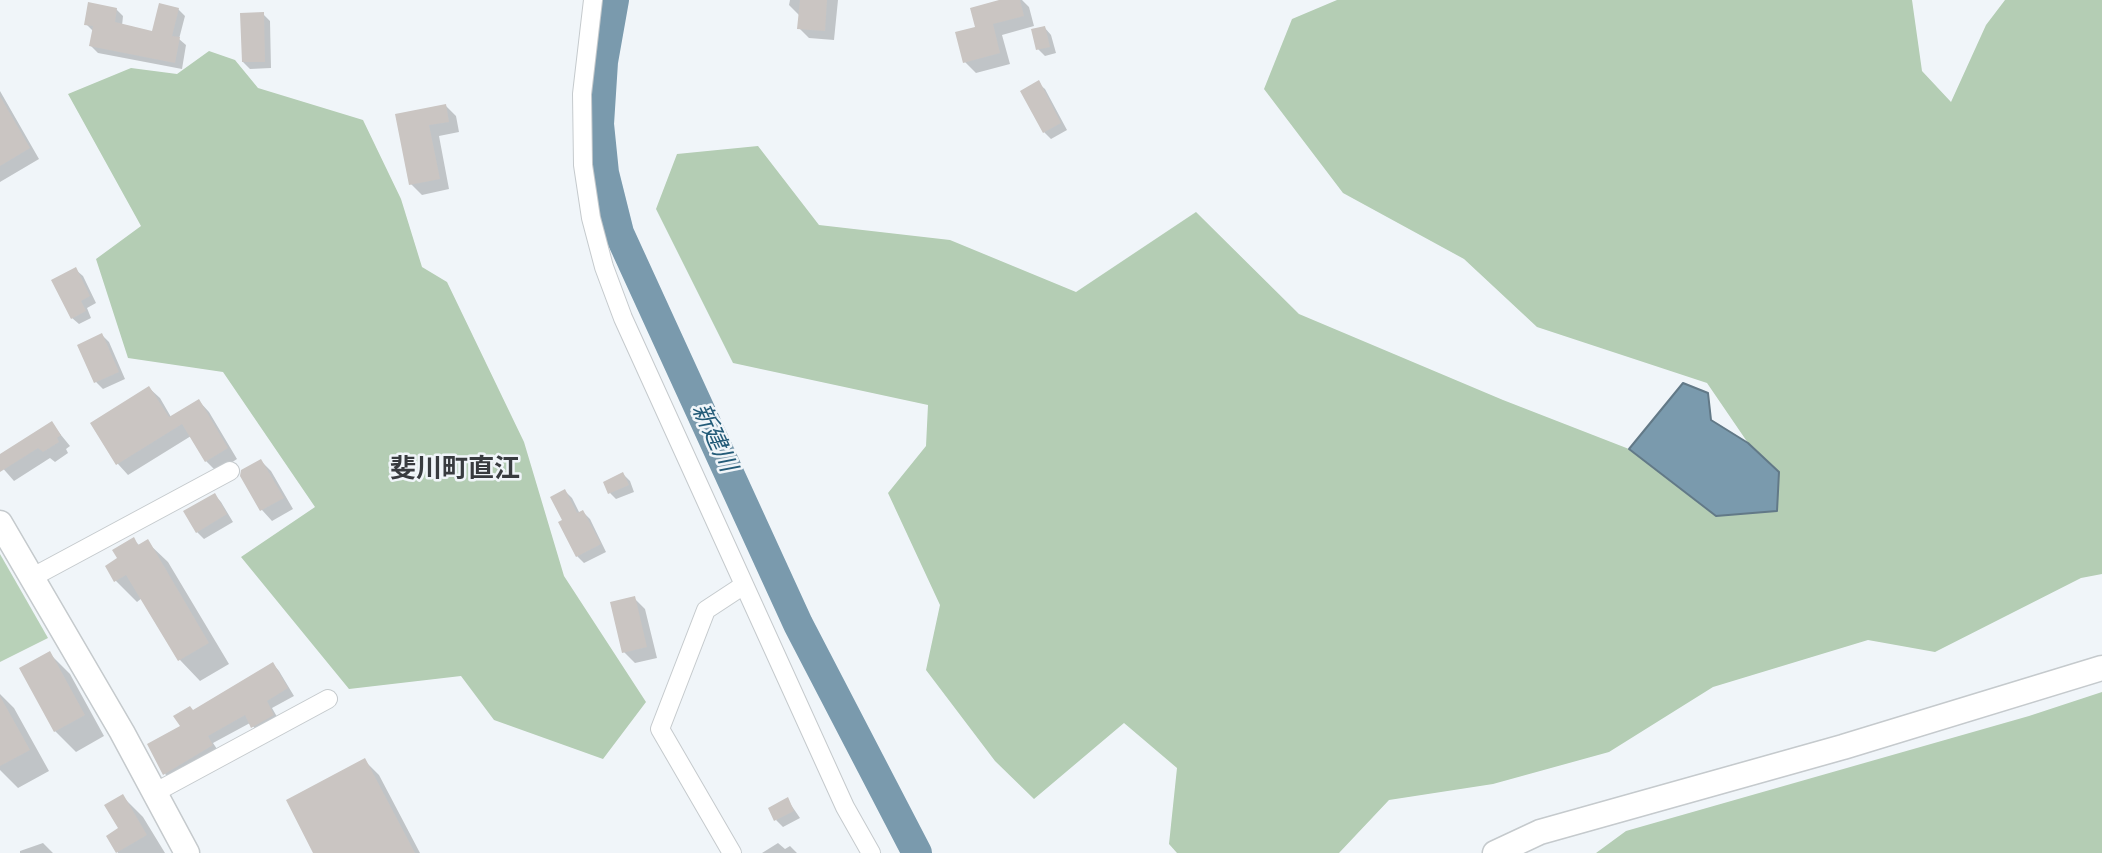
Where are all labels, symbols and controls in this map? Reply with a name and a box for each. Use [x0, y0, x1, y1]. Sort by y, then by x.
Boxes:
water label: 新建川 [685, 399, 741, 477]
district label: 斐川町直江 [390, 454, 520, 486]

